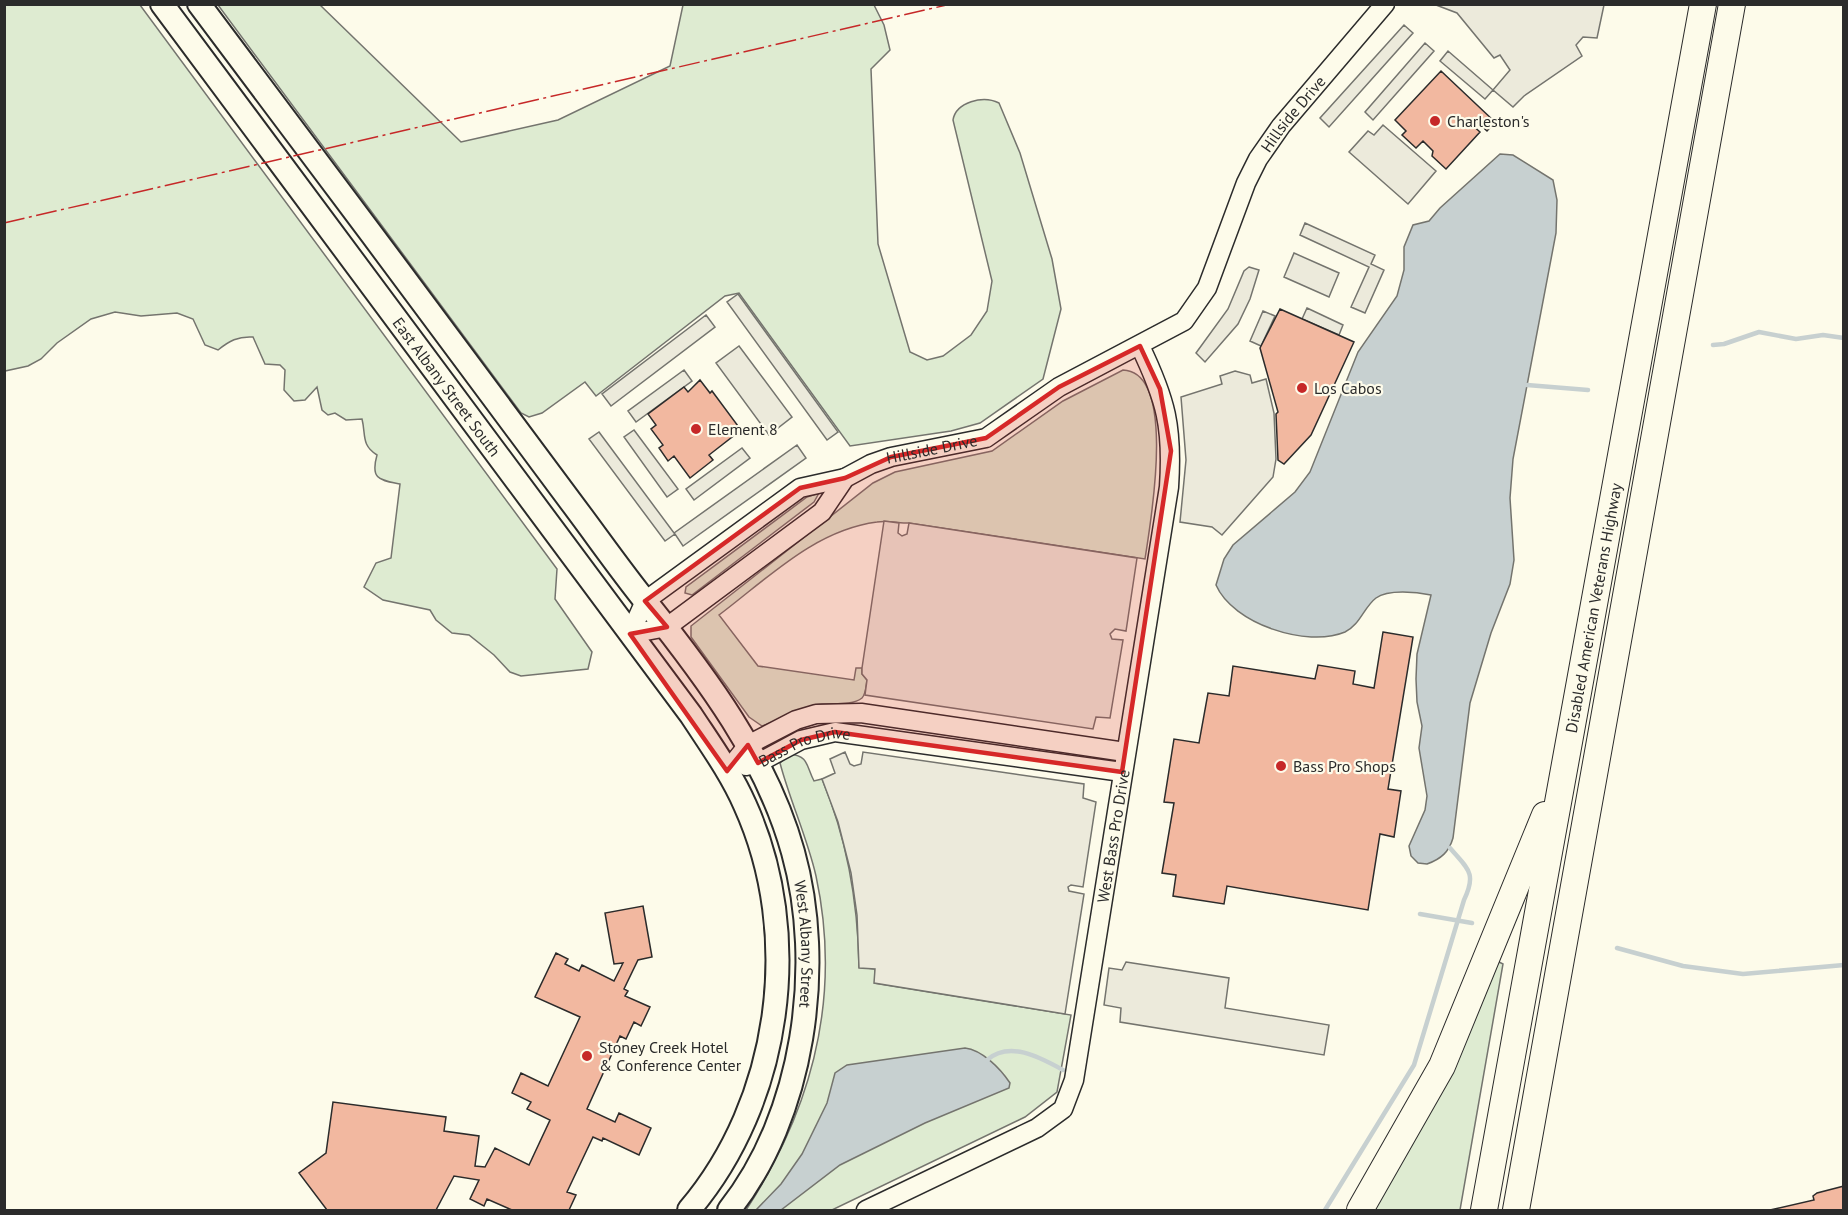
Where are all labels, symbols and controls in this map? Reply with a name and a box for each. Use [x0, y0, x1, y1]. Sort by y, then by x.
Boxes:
street label: Hillside Drive [1256, 71, 1330, 156]
place label: Charleston's [1447, 111, 1530, 131]
marker: Charleston's [1428, 114, 1442, 128]
street label: East Albany Street South [389, 313, 505, 460]
place label: Los Cabos [1314, 378, 1382, 398]
marker: Los Cabos [1295, 381, 1309, 395]
place label: Element 8 [708, 419, 778, 439]
marker: Element 8 [689, 422, 703, 436]
street label: Hillside Drive [884, 430, 979, 468]
street label: Disabled American Veterans Highway [1561, 481, 1626, 734]
street label: Bass Pro Drive [755, 722, 852, 771]
place label: Bass Pro Shops [1293, 756, 1396, 776]
marker: Bass Pro Shops [1274, 759, 1288, 773]
street label: West Bass Pro Drive [1093, 768, 1134, 904]
street label: West Albany Street [790, 879, 817, 1010]
place label: Stoney Creek Hotel & Conference Center [599, 1037, 742, 1075]
marker: Stoney Creek Hotel & Conference Center [580, 1049, 594, 1063]

